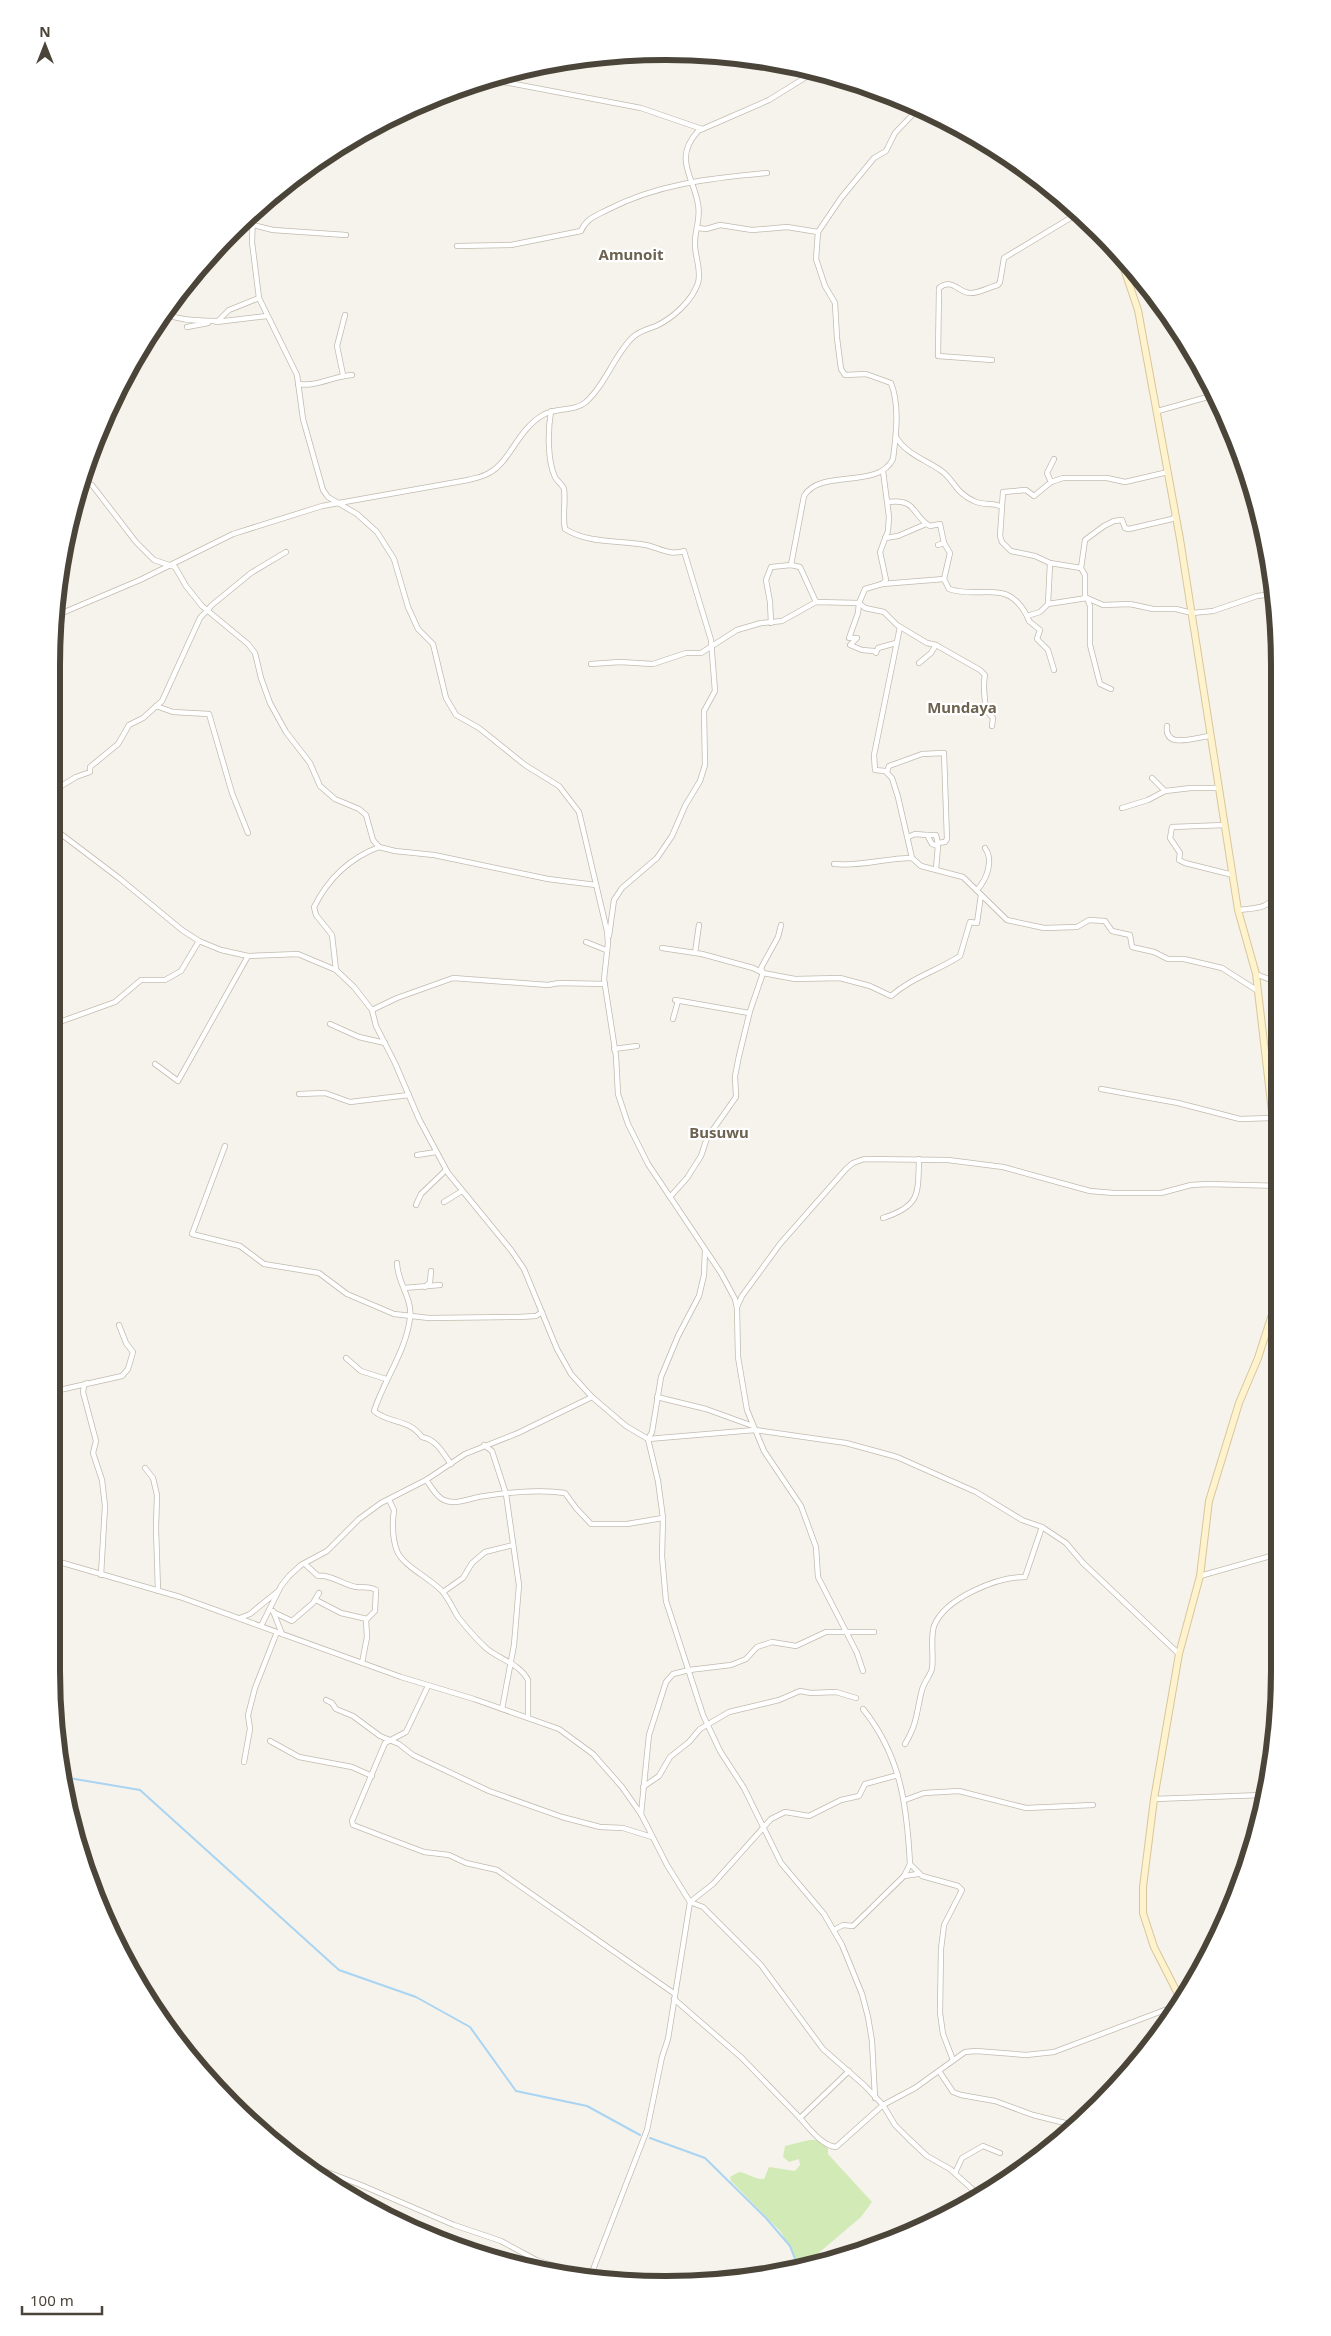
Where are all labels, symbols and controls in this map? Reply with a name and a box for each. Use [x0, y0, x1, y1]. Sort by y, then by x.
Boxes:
north arrow [20, 20, 70, 70]
text: N [39, 22, 51, 41]
district label: Amunoit [599, 244, 664, 264]
district label: Mundaya [927, 697, 997, 717]
district label: Busuwu [689, 1122, 749, 1142]
scale bar [22, 2284, 102, 2316]
text: 100 m [30, 2290, 74, 2310]

